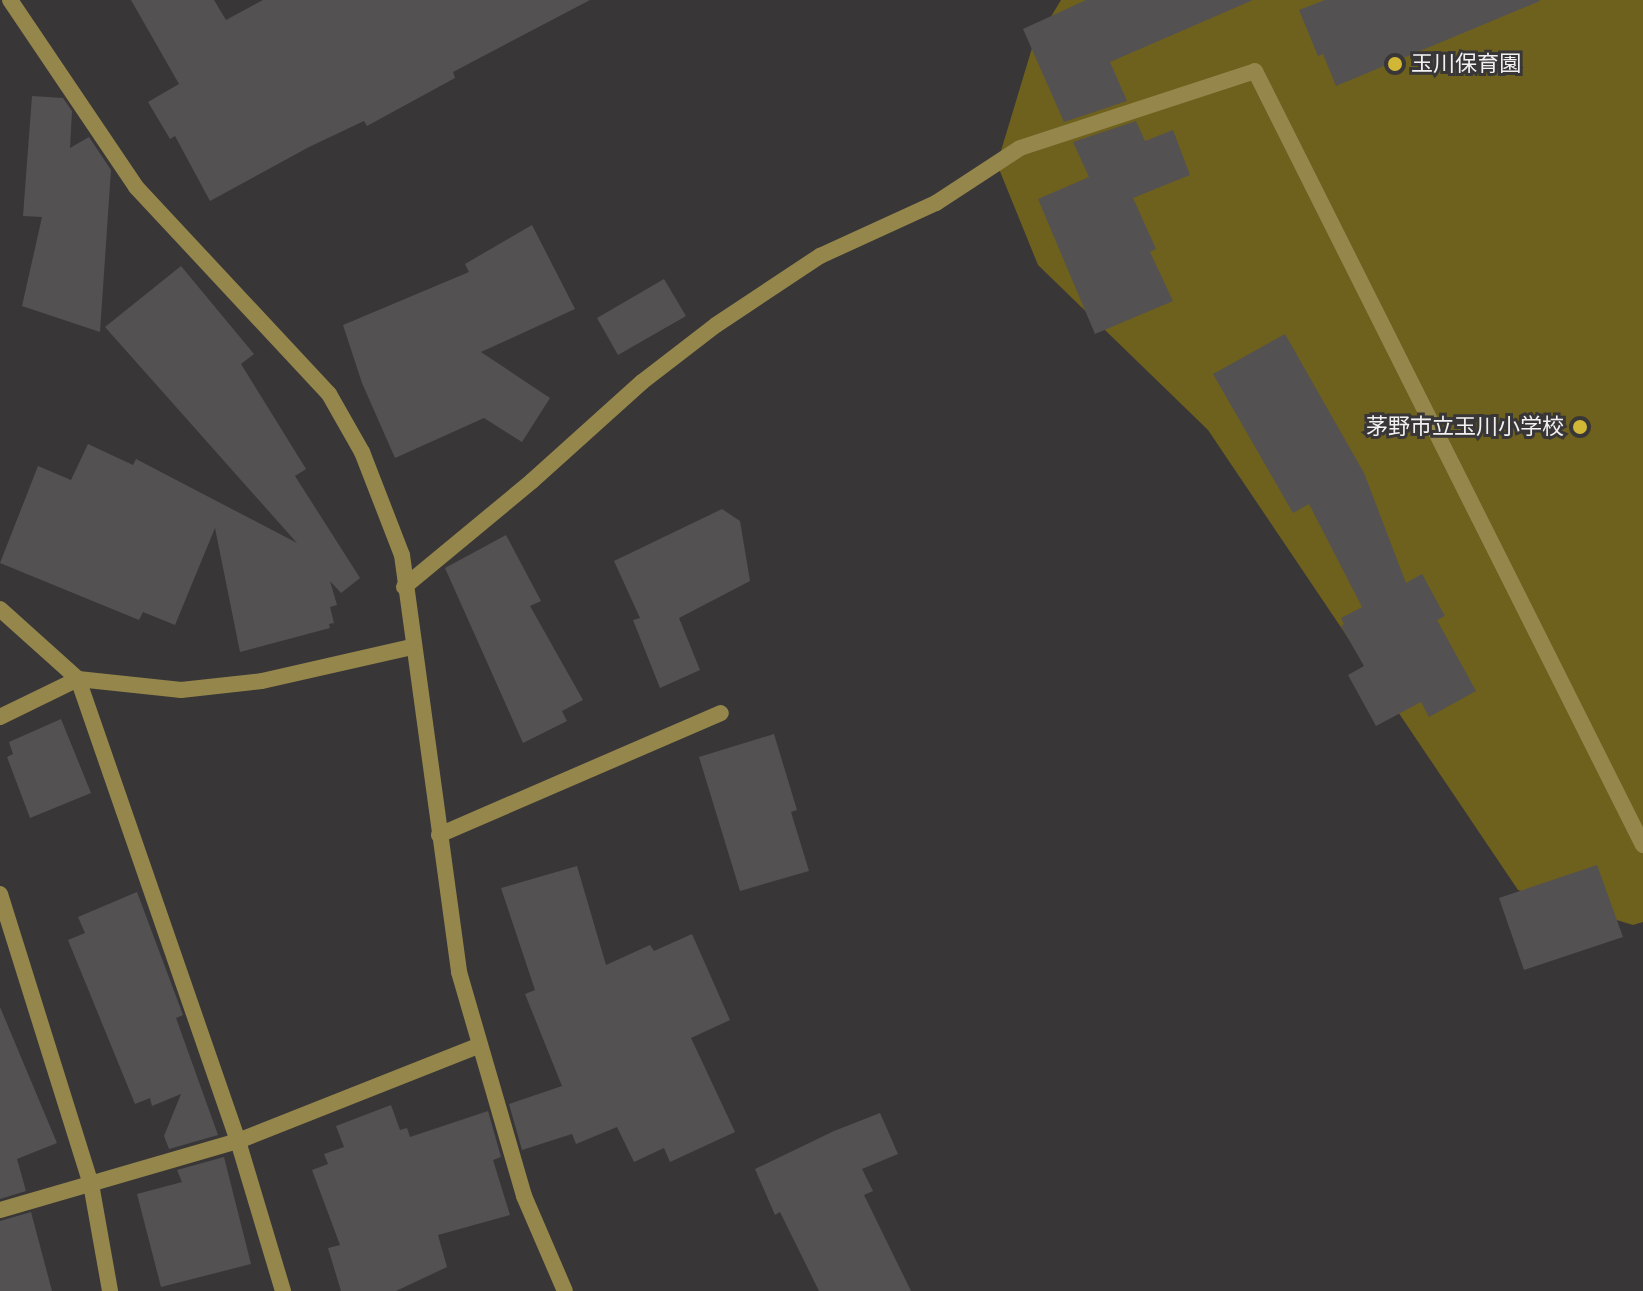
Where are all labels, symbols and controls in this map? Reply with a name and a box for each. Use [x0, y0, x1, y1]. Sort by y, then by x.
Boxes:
place label: 玉川保育園 [1411, 51, 1521, 77]
marker: 玉川保育園 [1386, 55, 1404, 73]
place label: 茅野市立玉川小学校 [1366, 414, 1564, 440]
marker: 茅野市立玉川小学校 [1571, 418, 1589, 436]

